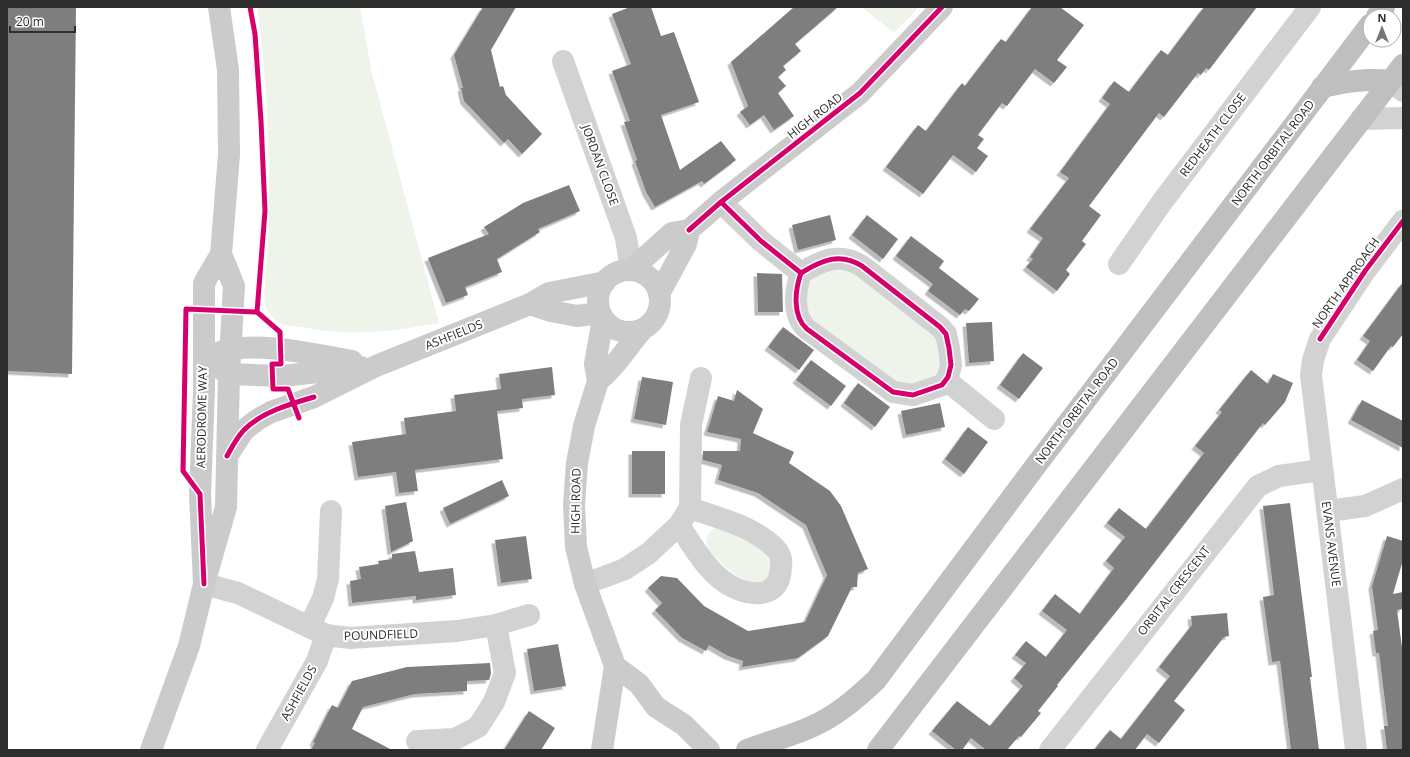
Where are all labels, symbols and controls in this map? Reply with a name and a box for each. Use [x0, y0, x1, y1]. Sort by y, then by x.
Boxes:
scale bar [10, 8, 75, 34]
north arrow [1362, 8, 1402, 48]
text: N [1378, 10, 1386, 25]
text: 20 m [16, 13, 44, 30]
street label: HIGH ROAD [783, 89, 846, 143]
street label: REDHEATH CLOSE [1175, 89, 1250, 180]
street label: NORTH ORBITAL ROAD [1227, 96, 1318, 209]
street label: JORDAN CLOSE [578, 121, 623, 208]
street label: NORTH APPROACH [1308, 234, 1383, 331]
street label: ASHFIELDS [422, 315, 485, 354]
street label: NORTH ORBITAL ROAD [1031, 354, 1122, 467]
street label: AERODROME WAY [192, 365, 211, 468]
street label: HIGH ROAD [566, 468, 585, 534]
street label: EVANS AVENUE [1318, 500, 1345, 588]
street label: ORBITAL CRESCENT [1133, 542, 1214, 639]
street label: POUNDFIELD [344, 625, 418, 644]
street label: ASHFIELDS [276, 662, 321, 723]

